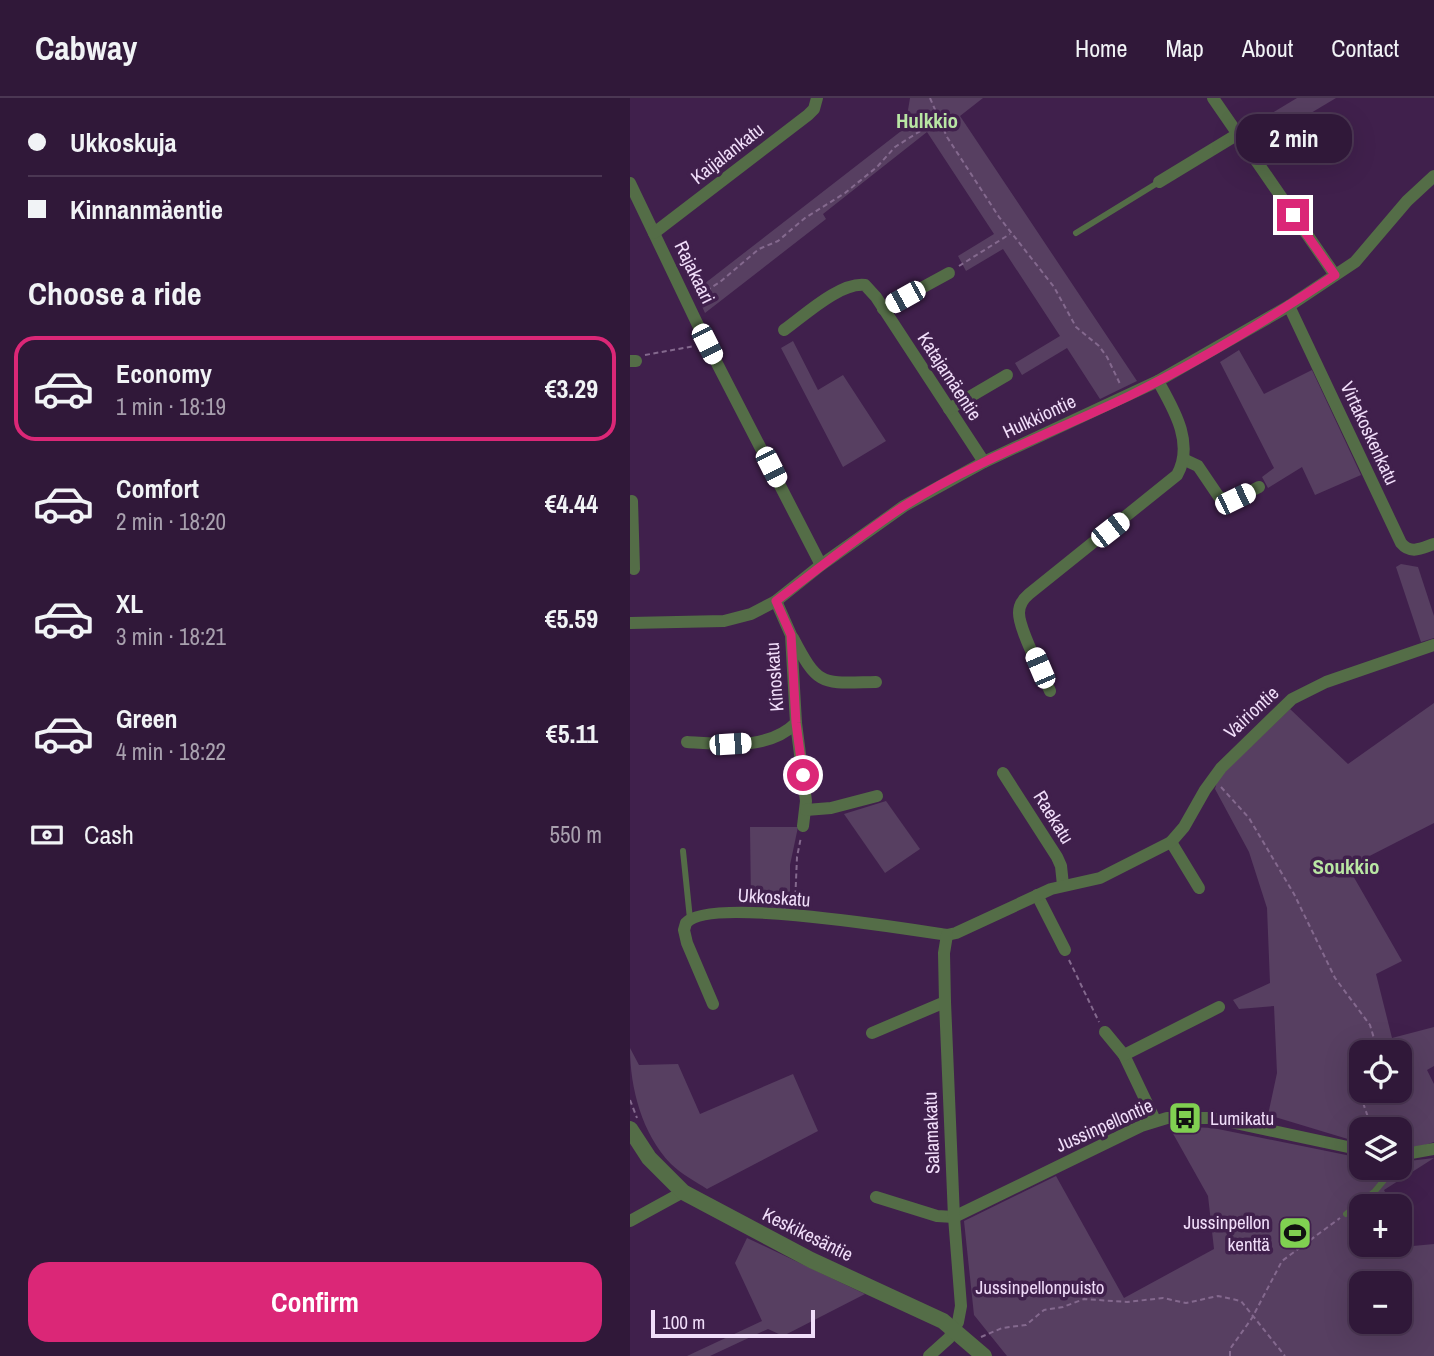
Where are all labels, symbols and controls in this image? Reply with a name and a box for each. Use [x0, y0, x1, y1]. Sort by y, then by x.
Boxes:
text: Cabway [35, 26, 137, 70]
text: Home [1075, 32, 1127, 64]
text: Map [1165, 32, 1204, 64]
text: About [1242, 32, 1293, 64]
text: Contact [1331, 32, 1399, 64]
district label: Hulkkio [896, 106, 958, 135]
callout: 2 min [1235, 114, 1351, 162]
street label: Kaijalankatu [685, 116, 769, 190]
text: 2 min [1269, 123, 1319, 154]
text: Ukkoskuja [70, 125, 177, 160]
text: Kinnanmäentie [70, 192, 223, 227]
route end [1277, 199, 1309, 231]
street label: Rajakaari [669, 236, 721, 308]
text: Choose a ride [28, 272, 202, 315]
car [882, 278, 929, 316]
car [689, 321, 726, 367]
street label: Katajamäentie [912, 327, 988, 425]
text: Economy [116, 356, 212, 391]
icon: car [32, 357, 95, 420]
text: €3.29 [545, 371, 598, 406]
street label: Virtakoskenkatu [1335, 377, 1405, 489]
street label: Hulkkiontie [998, 388, 1080, 444]
text: 1 min · 18:19 [116, 391, 226, 422]
car [753, 444, 790, 490]
text: Comfort [116, 471, 199, 506]
icon: car [32, 472, 95, 535]
car [1212, 480, 1259, 518]
text: €4.44 [545, 486, 598, 521]
text: 2 min · 18:20 [116, 506, 226, 537]
car [1087, 509, 1134, 551]
text: XL [116, 586, 143, 621]
icon: car [32, 587, 95, 650]
text: €5.59 [545, 601, 598, 636]
text: 3 min · 18:21 [116, 621, 226, 652]
street label: Kinoskatu [759, 642, 789, 712]
car [1023, 645, 1058, 691]
street label: Vairiontie [1218, 680, 1284, 744]
text: Green [116, 701, 178, 736]
icon: car [32, 702, 95, 765]
text: €5.11 [546, 716, 598, 751]
car [709, 732, 752, 756]
text: 4 min · 18:22 [116, 736, 226, 767]
route start [787, 759, 819, 791]
street label: Raekatu [1028, 786, 1080, 848]
icon: cash [28, 816, 66, 854]
text: Cash [84, 817, 134, 852]
text: 550 m [550, 819, 602, 850]
district label: Soukkio [1313, 852, 1380, 881]
street label: Ukkoskatu [737, 881, 811, 913]
map controls [1349, 1040, 1412, 1334]
button: locate [1349, 1040, 1412, 1103]
street label: Salamakatu [917, 1091, 945, 1175]
street label: Jussinpellontie [1051, 1092, 1157, 1158]
bus stop icon: Lumikatu [1166, 1099, 1204, 1137]
place label: Lumikatu [1210, 1105, 1274, 1131]
button: layers [1349, 1117, 1412, 1180]
button: + [1349, 1194, 1412, 1257]
street label: Keskikesäntie [758, 1201, 858, 1267]
place label: Jussinpellon kenttä [1183, 1209, 1270, 1257]
sports icon: Jussinpellon kenttä [1276, 1214, 1314, 1252]
button: Confirm [28, 1262, 602, 1342]
button: − [1349, 1271, 1412, 1334]
park label: Jussinpellonpuisto [975, 1274, 1105, 1300]
scale bar [651, 1307, 816, 1339]
text: 100 m [662, 1309, 705, 1335]

